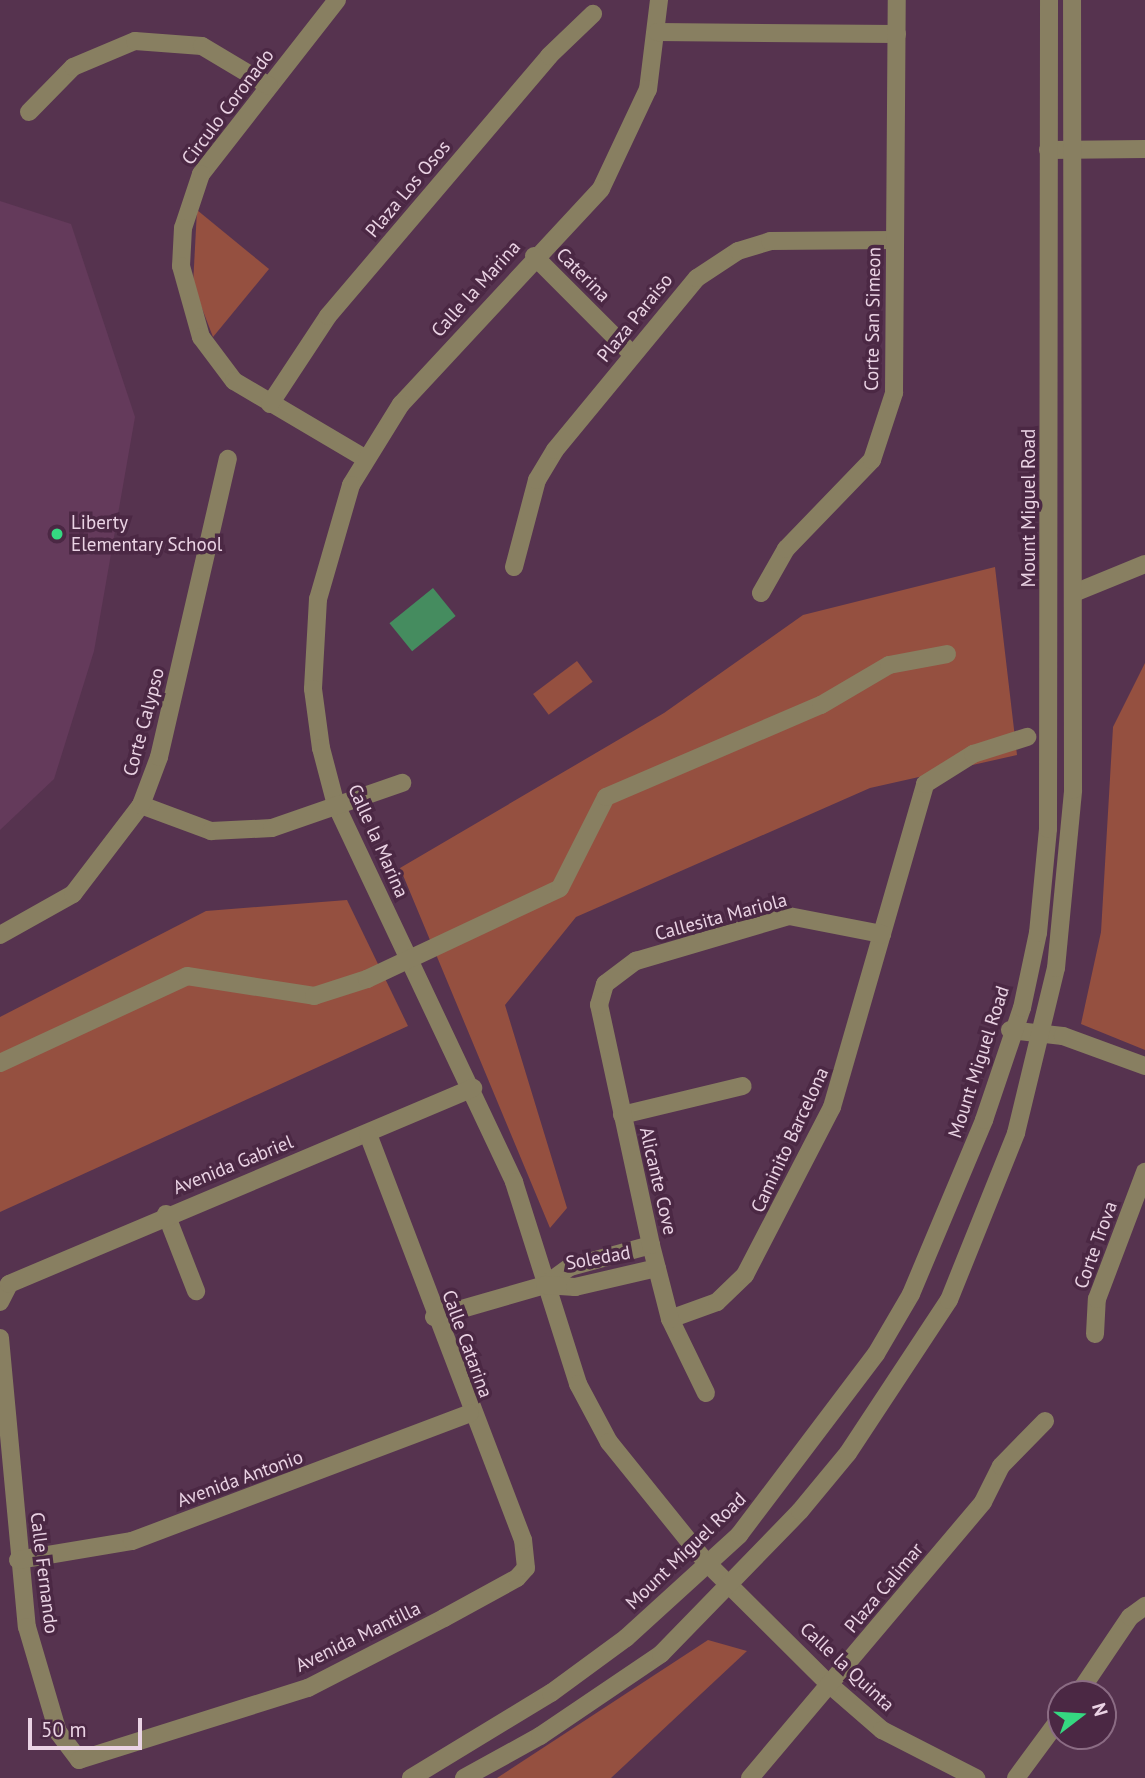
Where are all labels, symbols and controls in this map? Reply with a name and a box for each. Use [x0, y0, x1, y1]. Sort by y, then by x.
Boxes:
street label: Circulo Coronado [177, 45, 279, 169]
street label: Plaza Los Osos [361, 136, 455, 242]
street label: Calle la Marina [427, 236, 525, 342]
street label: Caterina [551, 243, 615, 307]
street label: Corte San Simeon [860, 247, 886, 391]
street label: Plaza Paraiso [592, 269, 678, 367]
street label: Mount Miguel Road [1018, 429, 1040, 587]
place label: Liberty Elementary School [71, 512, 223, 556]
marker: Liberty Elementary School [49, 526, 65, 542]
street label: Corte Calypso [119, 665, 169, 779]
street label: Calle la Marina [343, 781, 413, 901]
street label: Callesita Mariola [652, 888, 790, 946]
street label: Mount Miguel Road [944, 983, 1014, 1141]
street label: Caminito Barcelona [746, 1064, 834, 1216]
street label: Alicante Cove [635, 1125, 681, 1237]
street label: Avenida Gabriel [170, 1131, 296, 1199]
street label: Corte Trova [1070, 1198, 1122, 1292]
street label: Soledad [564, 1241, 632, 1275]
street label: Calle Catarina [437, 1287, 497, 1401]
street label: Avenida Antonio [174, 1446, 306, 1512]
street label: Mount Miguel Road [621, 1488, 751, 1614]
street label: Calle Fernando [25, 1511, 63, 1635]
street label: Plaza Calimar [840, 1538, 928, 1638]
street label: Avenida Mantilla [292, 1597, 424, 1677]
street label: Calle la Quinta [795, 1618, 899, 1716]
north arrow [1047, 1680, 1117, 1750]
text: N [1087, 1700, 1113, 1719]
scale bar [32, 1704, 145, 1748]
text: 50 m [41, 1716, 87, 1743]

